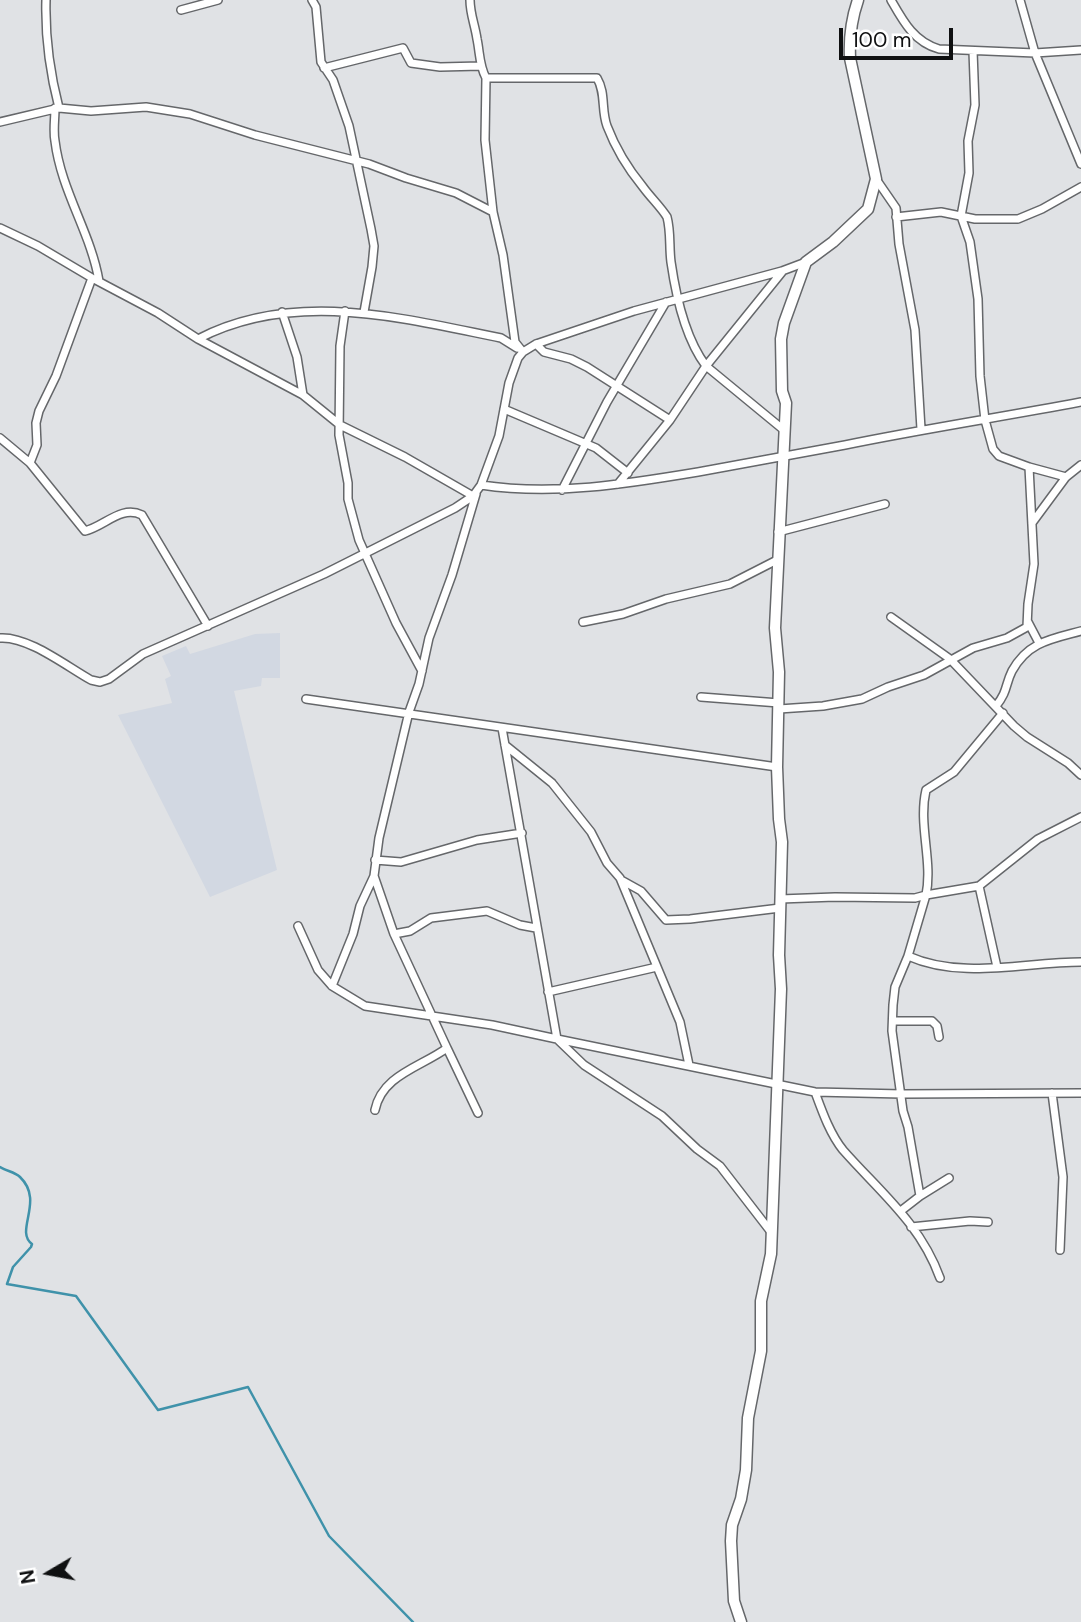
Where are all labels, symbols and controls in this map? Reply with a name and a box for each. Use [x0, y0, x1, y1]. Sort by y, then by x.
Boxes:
scale bar [843, 14, 957, 58]
text: 100 m [852, 26, 912, 54]
north arrow [14, 1538, 84, 1608]
text: N [14, 1568, 41, 1586]

